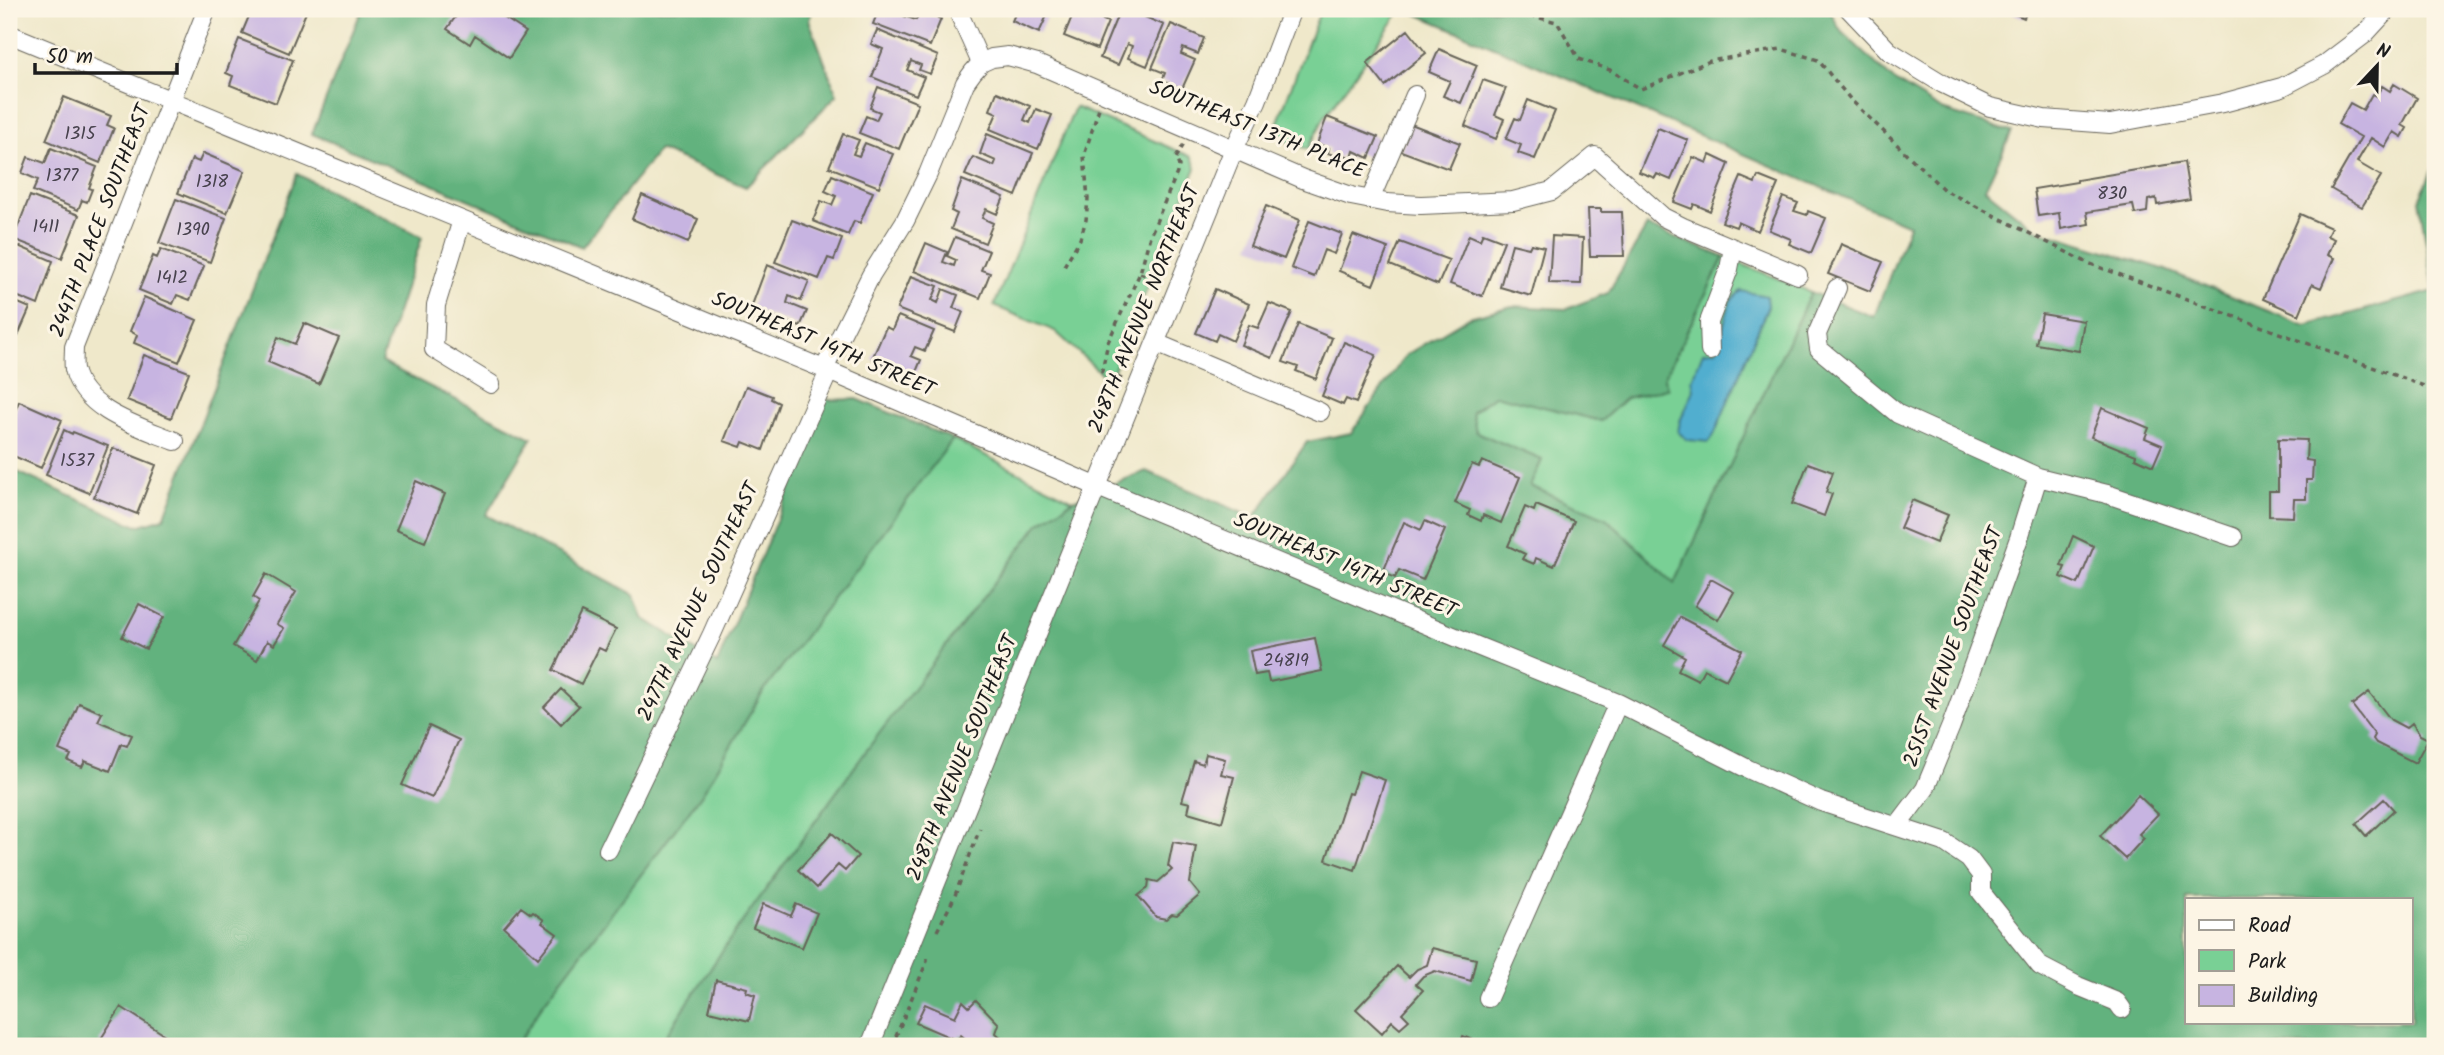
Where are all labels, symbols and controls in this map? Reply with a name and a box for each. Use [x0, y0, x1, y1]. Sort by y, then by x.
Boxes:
scale bar [35, 32, 177, 76]
north arrow [2342, 32, 2412, 102]
text: N [2371, 36, 2394, 68]
text: 50 m [46, 41, 93, 74]
street label: SOUTHEAST 13TH PLACE [1144, 72, 1371, 189]
street label: 244TH PLACE SOUTHEAST [41, 98, 161, 342]
house number: 1315 [64, 120, 97, 149]
house number: 1377 [46, 162, 79, 191]
house number: 1318 [196, 168, 228, 197]
street label: 248TH AVENUE NORTHEAST [1080, 178, 1211, 438]
house number: 830 [2097, 180, 2127, 209]
house number: 1411 [33, 213, 59, 242]
house number: 1390 [176, 216, 210, 245]
house number: 1412 [156, 264, 188, 293]
street label: SOUTHEAST 14TH STREET [706, 283, 942, 408]
house number: 1537 [60, 447, 95, 476]
street label: 247TH AVENUE SOUTHEAST [629, 476, 770, 727]
street label: SOUTHEAST 14TH STREET [1228, 504, 1464, 629]
street label: 251ST AVENUE SOUTHEAST [1895, 520, 2014, 772]
street label: 248TH AVENUE SOUTHEAST [898, 628, 1028, 886]
house number: 24819 [1263, 647, 1309, 676]
legend [2185, 898, 2412, 1024]
text: Road [2248, 910, 2291, 943]
text: Park [2248, 946, 2286, 979]
text: Building [2248, 980, 2318, 1013]

